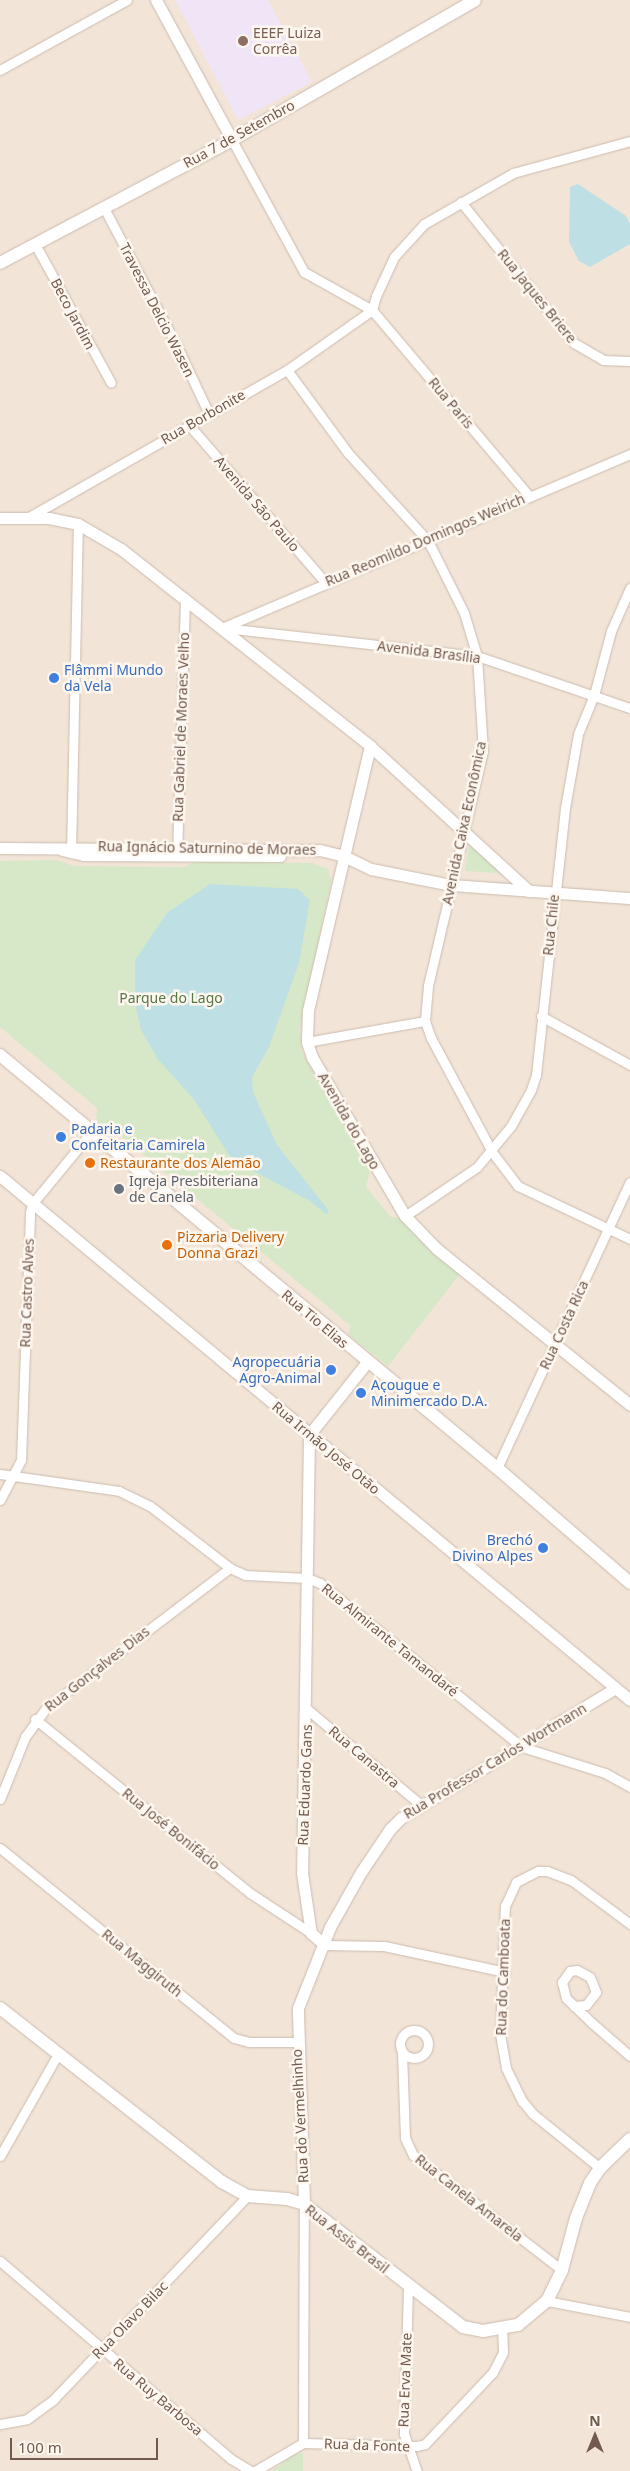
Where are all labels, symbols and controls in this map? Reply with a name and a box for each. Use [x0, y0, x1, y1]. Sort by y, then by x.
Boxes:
place label: EEEF Luiza Corrêa [253, 25, 321, 58]
marker: EEEF Luiza Corrêa [237, 35, 249, 47]
street label: Rua 7 de Setembro [180, 96, 298, 172]
street label: Travessa Delcio Wasen [116, 240, 198, 380]
street label: Rua Jaques Briere [494, 246, 580, 346]
street label: Beco Jardim [47, 275, 99, 353]
street label: Rua Paris [425, 374, 477, 432]
street label: Rua Borbonite [158, 386, 248, 448]
street label: Avenida São Paulo [211, 453, 303, 555]
street label: Rua Reomildo Domingos Weirich [323, 490, 527, 590]
street label: Rua Gabriel de Moraes Velho [169, 632, 193, 822]
street label: Avenida Brasília [376, 637, 482, 667]
place label: Flâmmi Mundo da Vela [64, 662, 163, 694]
marker: Flâmmi Mundo da Vela [48, 672, 60, 684]
street label: Avenida Caixa Econômica [438, 740, 490, 906]
street label: Rua Ignácio Saturnino de Moraes [98, 838, 316, 858]
street label: Rua Chile [539, 894, 563, 956]
park label: Parque do Lago [119, 990, 223, 1006]
street label: Avenida do Lago [314, 1069, 384, 1173]
place label: Padaria e Confeitaria Camirela [71, 1121, 205, 1154]
marker: Padaria e Confeitaria Camirela [55, 1131, 67, 1143]
place label: Restaurante dos Alemão [100, 1155, 261, 1171]
marker: Restaurante dos Alemão [84, 1157, 96, 1169]
place label: Igreja Presbiteriana de Canela [129, 1173, 258, 1206]
marker: Igreja Presbiteriana de Canela [113, 1183, 125, 1195]
place label: Pizzaria Delivery Donna Grazi [177, 1229, 284, 1262]
street label: Rua Castro Alves [17, 1238, 37, 1348]
marker: Pizzaria Delivery Donna Grazi [161, 1239, 173, 1251]
street label: Rua Costa Rica [536, 1278, 592, 1372]
street label: Rua Tio Elias [278, 1286, 352, 1352]
place label: Agropecuária Agro-Animal [232, 1354, 321, 1386]
marker: Agropecuária Agro-Animal [325, 1364, 337, 1376]
place label: Açougue e Minimercado D.A. [371, 1377, 487, 1410]
marker: Açougue e Minimercado D.A. [355, 1387, 367, 1399]
street label: Rua Irmão José Otão [269, 1398, 383, 1498]
place label: Brechó Divino Alpes [452, 1532, 533, 1564]
marker: Brechó Divino Alpes [537, 1542, 549, 1554]
street label: Rua Almirante Tamandaré [318, 1580, 462, 1700]
street label: Rua Gonçalves Dias [41, 1623, 153, 1715]
street label: Rua Professor Carlos Wortmann [400, 1700, 590, 1822]
street label: Rua Canastra [325, 1723, 403, 1791]
street label: Rua Eduardo Gans [294, 1724, 316, 1846]
street label: Rua José Bonifácio [119, 1784, 223, 1874]
street label: Rua do Camboata [493, 1918, 513, 2036]
street label: Rua Maggiruth [98, 1926, 186, 2000]
street label: Rua do Vermelhinho [288, 2049, 312, 2183]
street label: Rua Canela Amarela [412, 2151, 526, 2245]
street label: Rua Assis Brasil [302, 2201, 392, 2277]
street label: Rua Olavo Bilac [89, 2278, 171, 2362]
street label: Rua Erva Mate [395, 2332, 415, 2428]
street label: Rua Ruy Barbosa [110, 2355, 206, 2439]
north arrow [570, 2411, 620, 2461]
text: N [589, 2411, 601, 2430]
scale bar [12, 2428, 160, 2460]
street label: Rua da Fonte [324, 2435, 410, 2455]
text: 100 m [18, 2437, 62, 2457]

